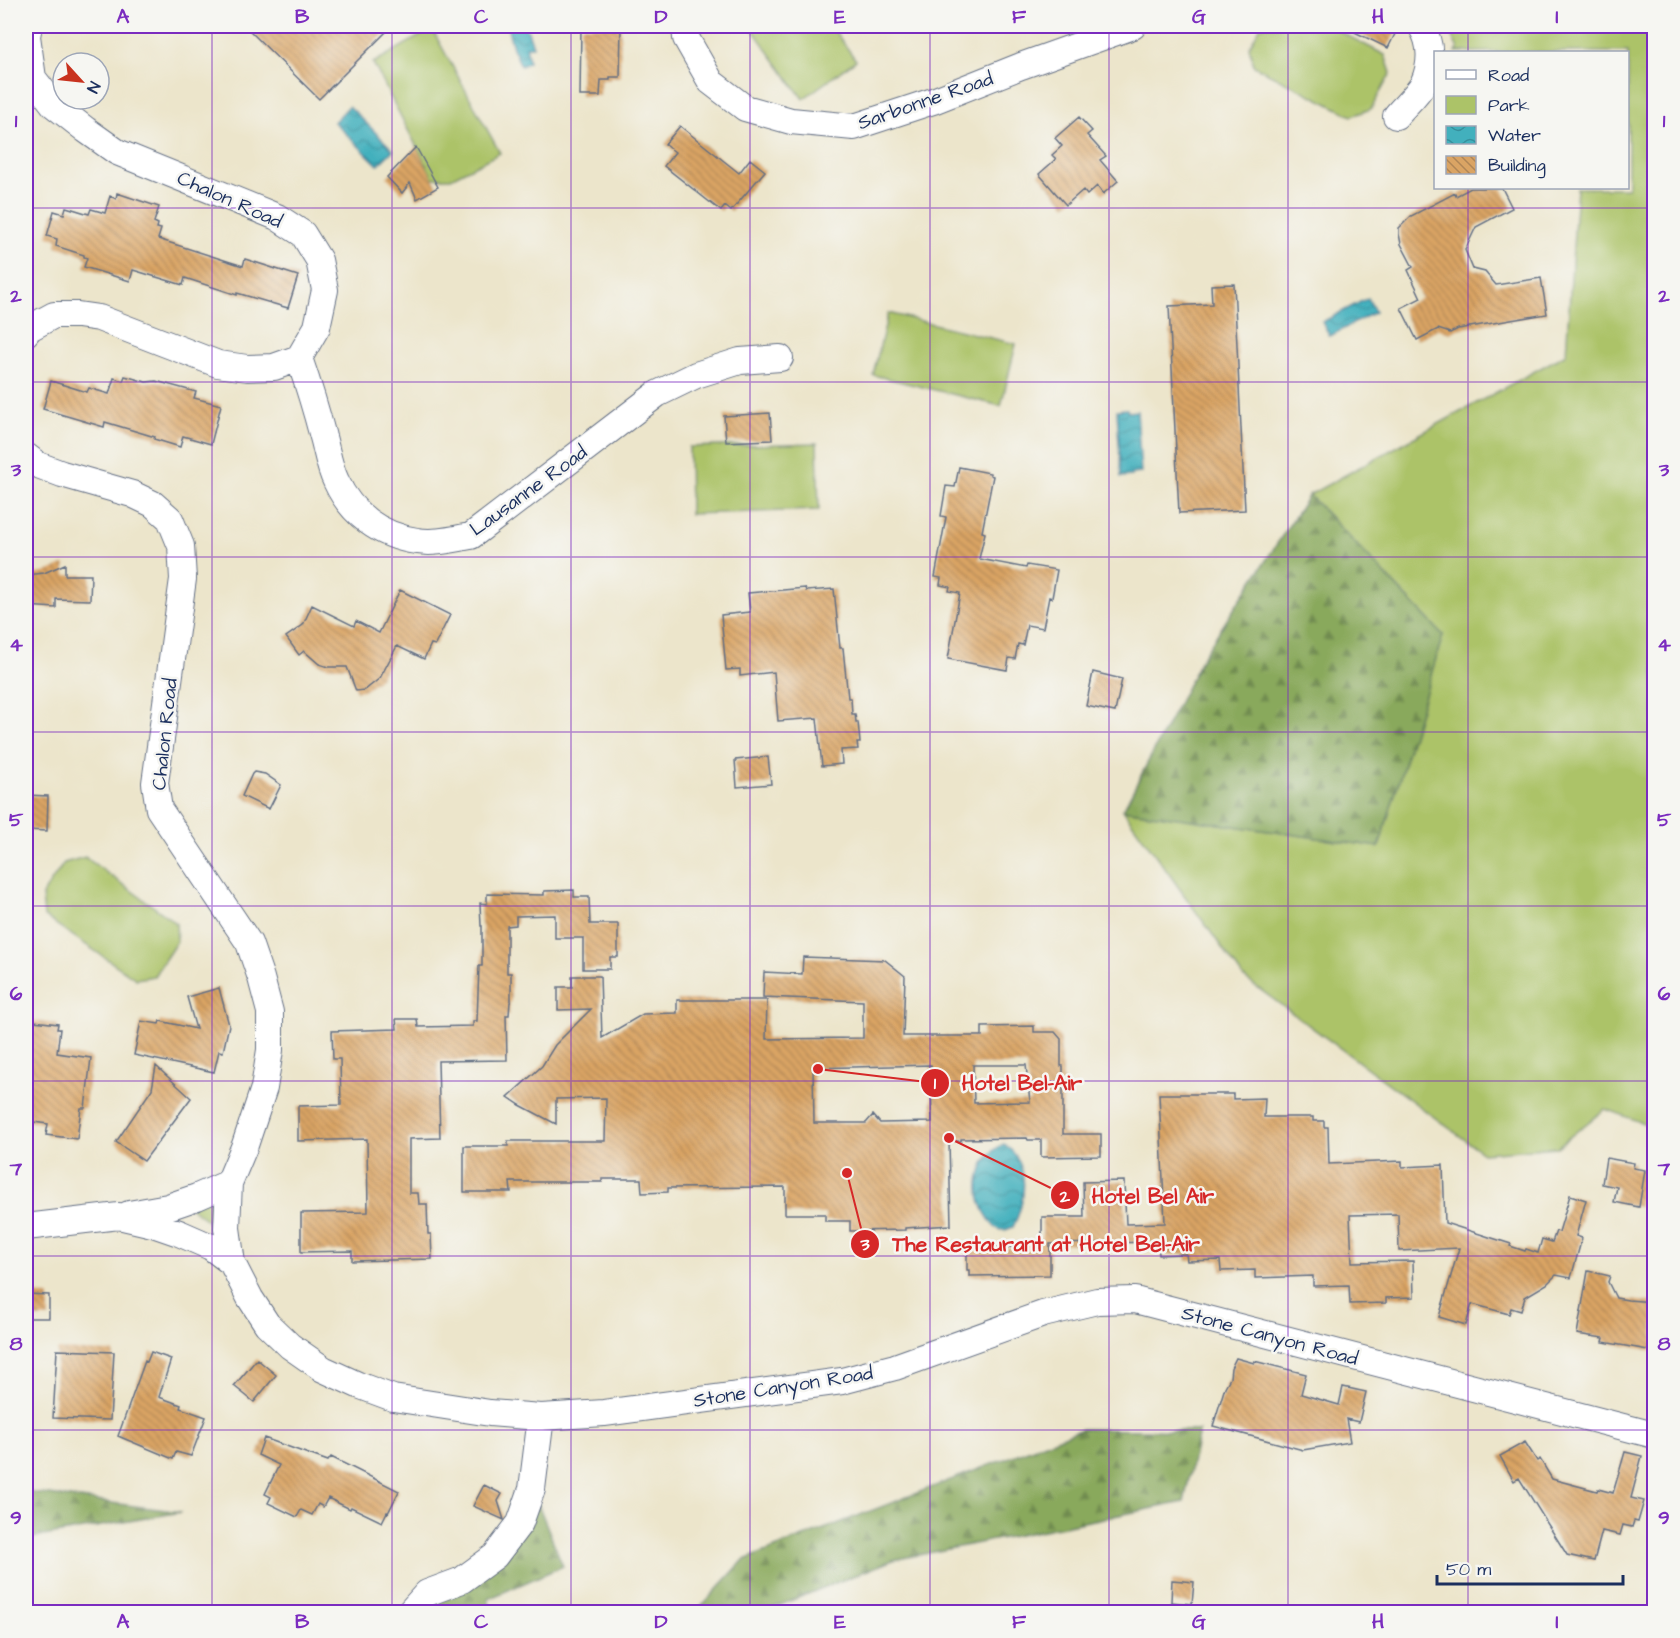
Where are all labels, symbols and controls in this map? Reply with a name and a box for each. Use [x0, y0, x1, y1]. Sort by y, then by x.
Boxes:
text: A [117, 3, 130, 31]
text: B [295, 3, 310, 31]
text: C [474, 3, 489, 31]
text: D [655, 3, 668, 31]
text: E [834, 3, 846, 31]
text: F [1012, 3, 1027, 31]
text: G [1192, 3, 1206, 31]
text: H [1372, 3, 1384, 31]
text: I [1555, 3, 1559, 31]
north arrow [51, 51, 111, 111]
legend [1434, 51, 1629, 189]
text: Road [1488, 63, 1529, 88]
street label: Sarbonne Road [854, 65, 997, 137]
text: N [81, 78, 106, 97]
text: Park [1488, 93, 1530, 118]
text: 1 [15, 107, 18, 135]
text: 1 [1663, 107, 1666, 135]
text: Water [1488, 123, 1541, 148]
text: Building [1488, 153, 1546, 179]
street label: Chalon Road [172, 164, 287, 236]
text: 2 [9, 282, 22, 310]
text: 2 [1657, 282, 1670, 310]
street label: Lausanne Road [464, 439, 593, 543]
text: 3 [10, 456, 22, 484]
text: 3 [1658, 456, 1670, 484]
text: 4 [9, 631, 23, 659]
text: 4 [1657, 631, 1671, 659]
street label: Chalon Road [145, 677, 185, 792]
text: 5 [9, 806, 24, 834]
text: 5 [1657, 806, 1672, 834]
text: 6 [10, 980, 23, 1008]
text: 6 [1658, 980, 1671, 1008]
callout: Hotel Bel-Air [920, 1063, 1094, 1102]
text: Hotel Bel-Air [962, 1069, 1083, 1098]
text: 1 [934, 1071, 937, 1096]
text: 7 [9, 1155, 23, 1183]
text: 7 [1657, 1155, 1671, 1183]
callout: Hotel Bel Air [1050, 1176, 1226, 1215]
text: Hotel Bel Air [1092, 1182, 1215, 1211]
text: 2 [1059, 1184, 1071, 1209]
callout: The Restaurant at Hotel Bel-Air [850, 1224, 1211, 1263]
text: The Restaurant at Hotel Bel-Air [891, 1230, 1200, 1259]
text: 3 [859, 1232, 870, 1257]
street label: Stone Canyon Road [1178, 1299, 1361, 1374]
text: 8 [10, 1330, 23, 1358]
text: 8 [1658, 1330, 1671, 1358]
street label: Stone Canyon Road [691, 1359, 875, 1416]
text: 9 [10, 1504, 22, 1532]
text: 9 [1658, 1504, 1670, 1532]
scale bar [1437, 1548, 1623, 1586]
text: 50 m [1446, 1557, 1491, 1582]
text: A [117, 1608, 130, 1636]
text: B [295, 1608, 310, 1636]
text: C [474, 1608, 489, 1636]
text: D [655, 1608, 668, 1636]
text: E [834, 1608, 846, 1636]
text: F [1012, 1608, 1027, 1636]
text: G [1192, 1608, 1206, 1636]
text: H [1372, 1608, 1384, 1636]
text: I [1555, 1608, 1559, 1636]

